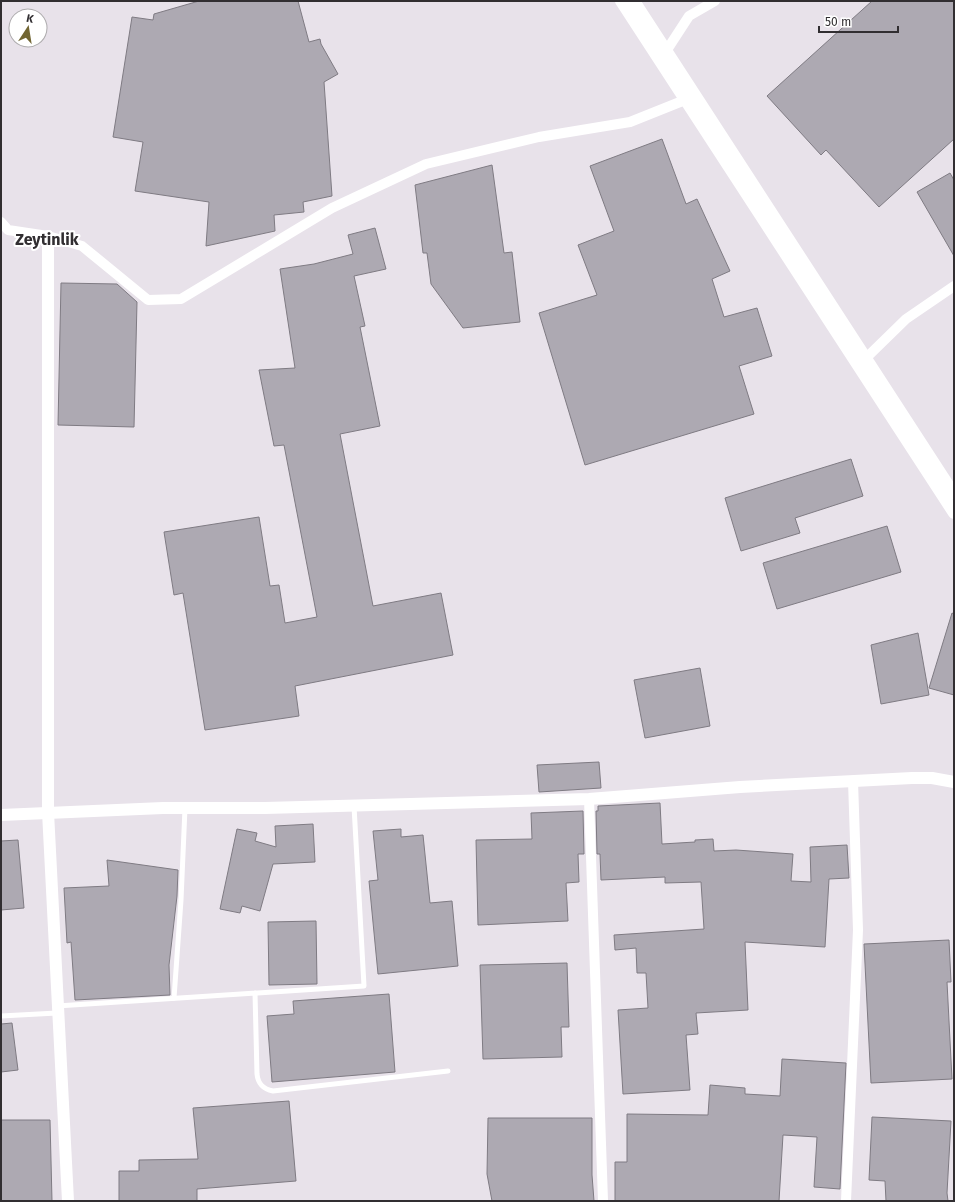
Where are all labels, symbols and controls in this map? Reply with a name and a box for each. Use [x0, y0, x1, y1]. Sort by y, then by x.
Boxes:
north arrow [8, 8, 48, 48]
scale bar [819, 8, 898, 34]
text: K [25, 12, 36, 26]
text: 50 m [825, 15, 851, 29]
district label: Zeytinlik [15, 230, 79, 249]

